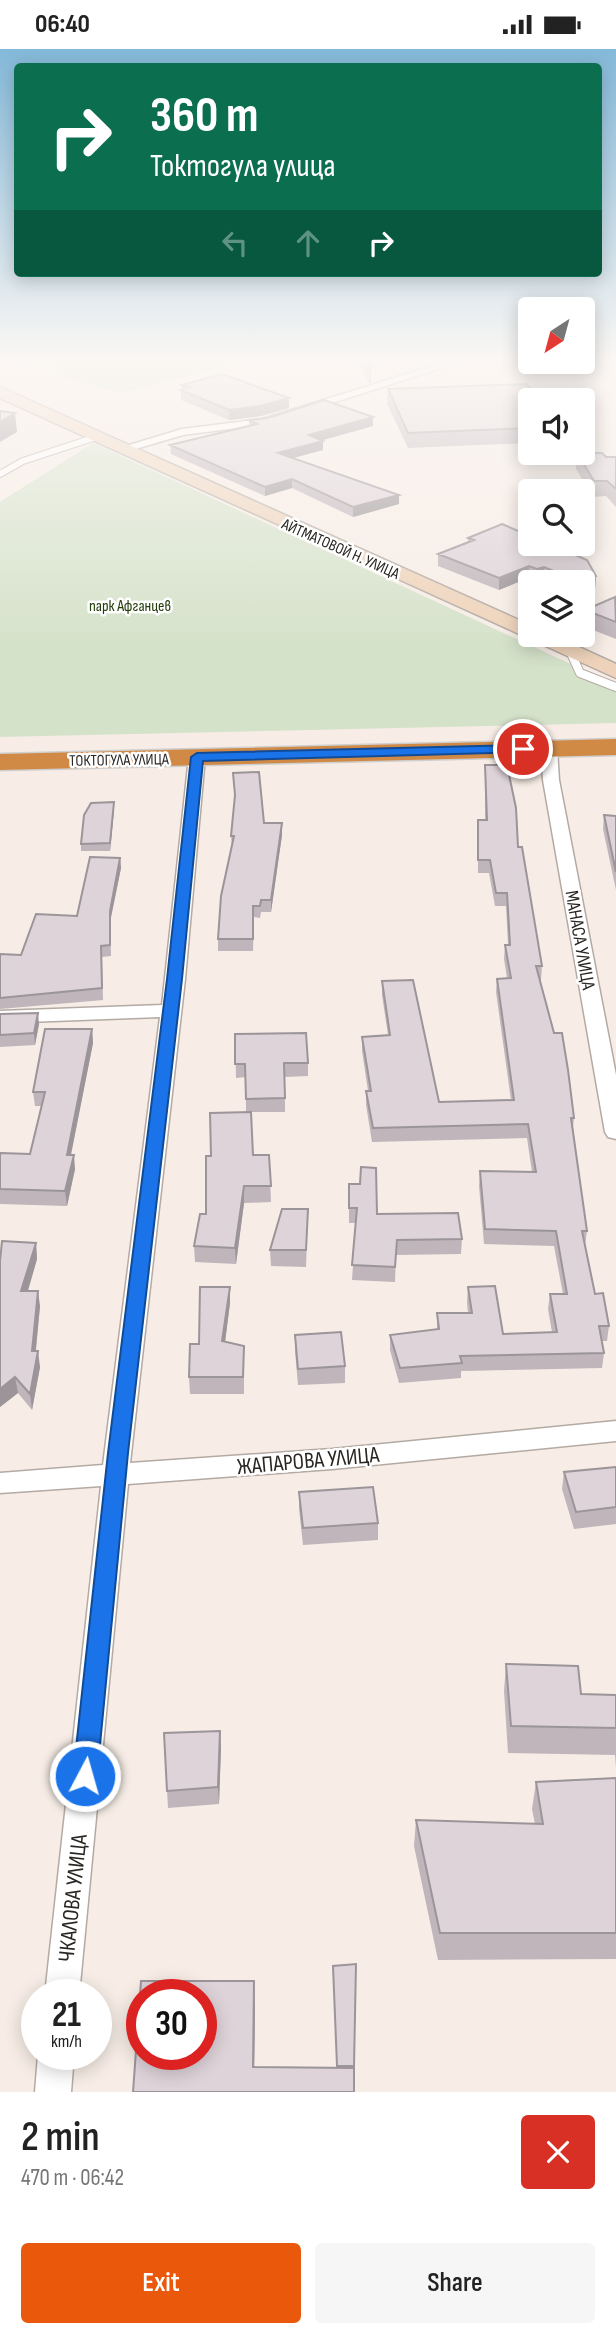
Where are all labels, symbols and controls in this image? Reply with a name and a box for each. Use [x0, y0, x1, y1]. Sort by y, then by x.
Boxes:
text: 06:40 [35, 9, 90, 40]
text: 360 m [150, 87, 258, 146]
icon: right [35, 91, 126, 182]
text: Токтогула улица [150, 147, 336, 186]
icon: left [216, 224, 254, 262]
icon: ahead [289, 224, 327, 262]
icon: right [362, 224, 400, 262]
north arrow [518, 297, 595, 375]
map controls [518, 297, 595, 647]
button: sound [518, 388, 595, 465]
button: search [518, 479, 595, 556]
street label: АЙТМАТОВОЙ Н. УЛИЦА [278, 515, 402, 584]
button: layers [518, 570, 595, 647]
park label: парк Афганцев [89, 597, 171, 616]
pin [493, 719, 553, 779]
icon: arrive [504, 730, 542, 768]
street label: ТОКТОГУЛА УЛИЦА [69, 750, 169, 771]
street label: МАНАСА УЛИЦА [559, 889, 600, 992]
street label: ЖАПАРОВА УЛИЦА [236, 1441, 381, 1481]
position arrow [48, 1739, 122, 1813]
street label: ЧКАЛОВА УЛИЦА [52, 1833, 94, 1963]
speed limit sign: 30 [126, 1979, 217, 2070]
text: 21 [52, 1994, 81, 2037]
text: km/h [51, 2031, 82, 2052]
text: 2 min [21, 2112, 100, 2163]
button: close [521, 2115, 595, 2189]
text: 470 m · 06:42 [21, 2164, 124, 2192]
button: Exit [21, 2243, 301, 2323]
button: Share [315, 2243, 595, 2323]

